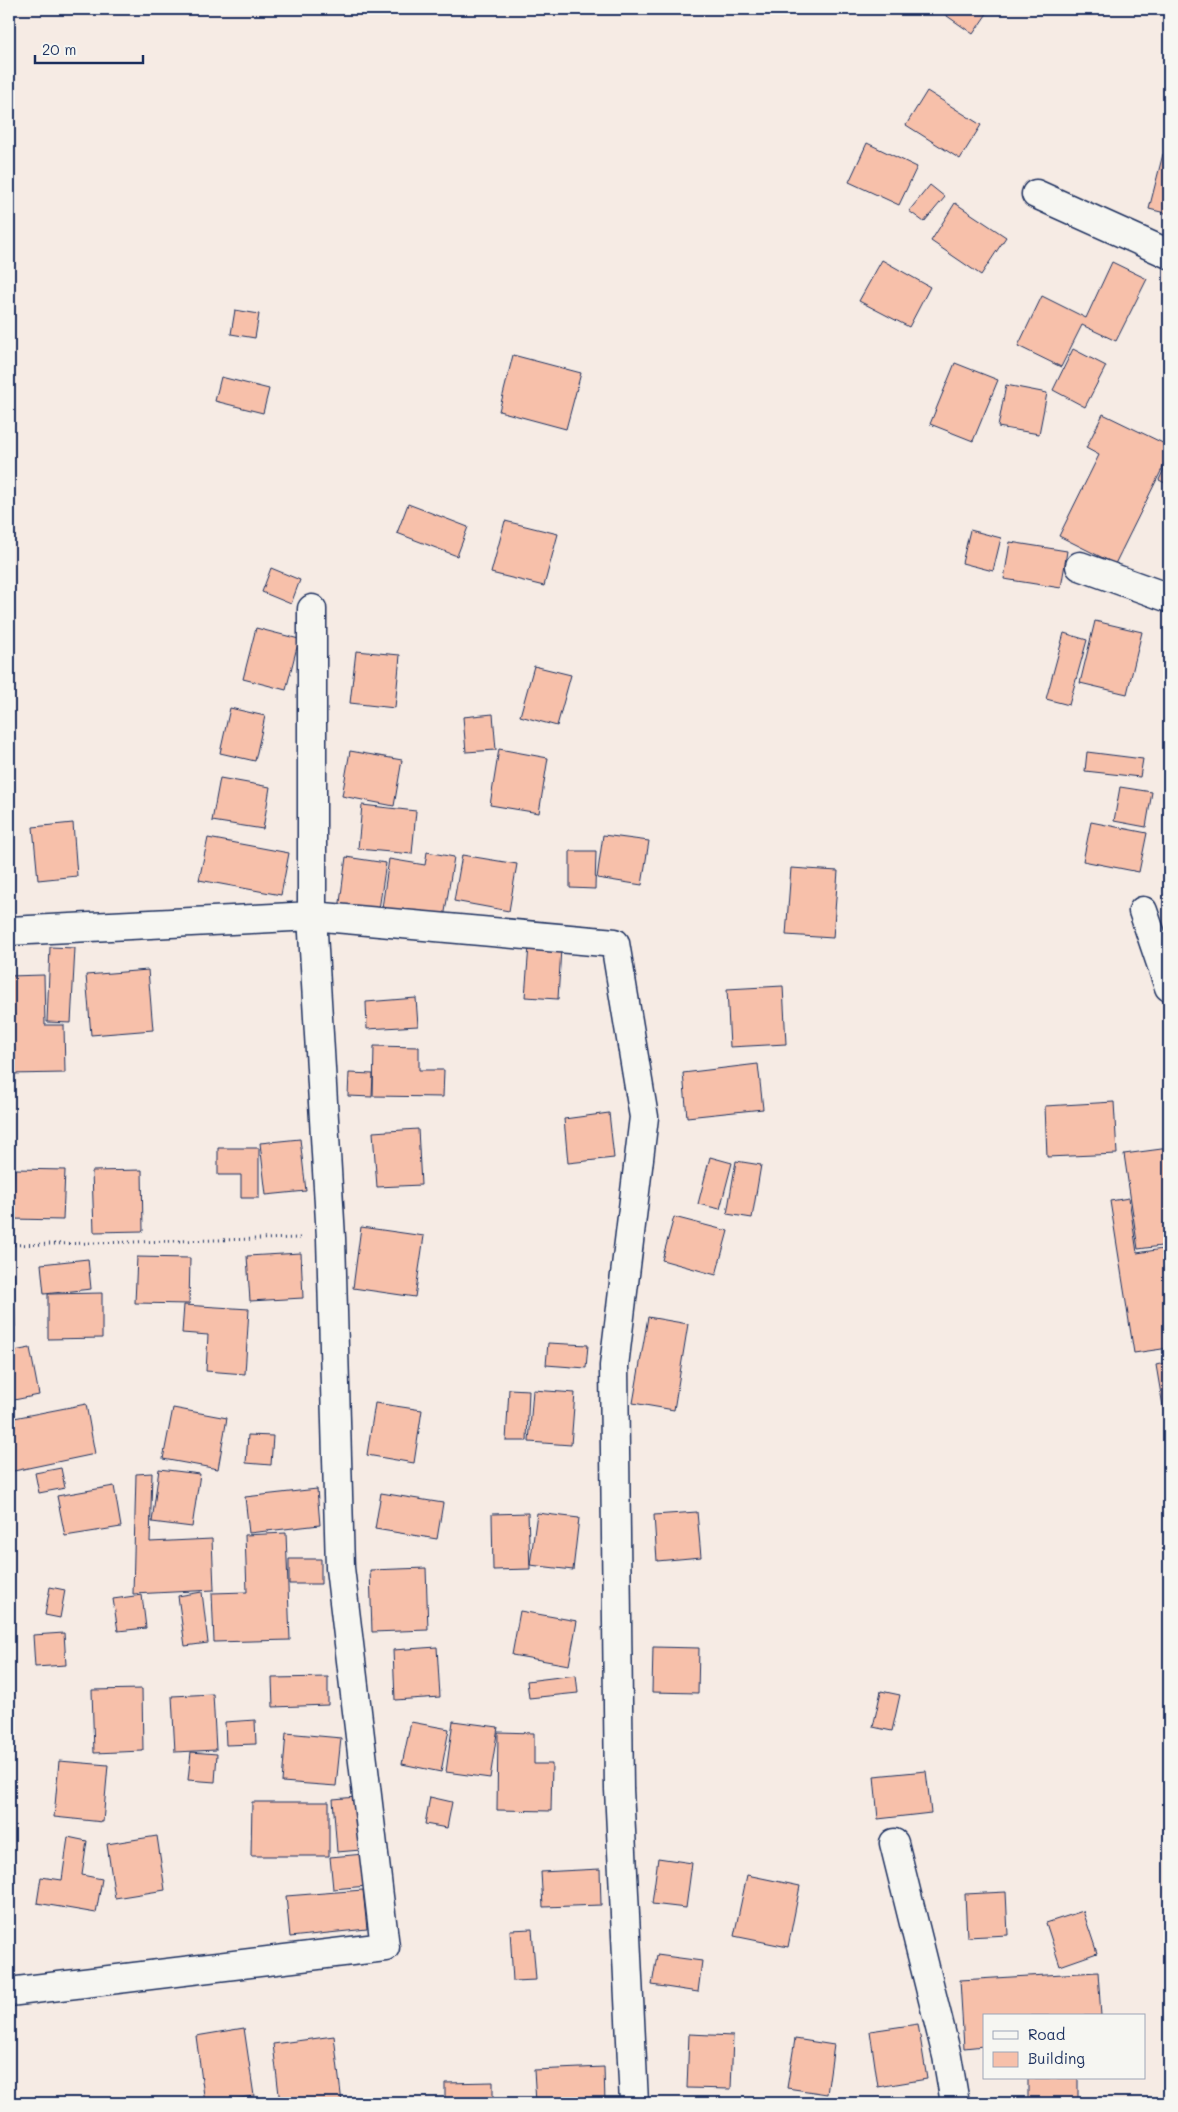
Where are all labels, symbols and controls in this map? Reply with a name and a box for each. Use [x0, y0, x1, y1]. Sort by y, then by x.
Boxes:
scale bar [35, 32, 142, 64]
text: 20 m [42, 39, 76, 59]
legend [983, 2014, 1146, 2080]
text: Road [1028, 2024, 1065, 2044]
text: Building [1028, 2048, 1085, 2068]

